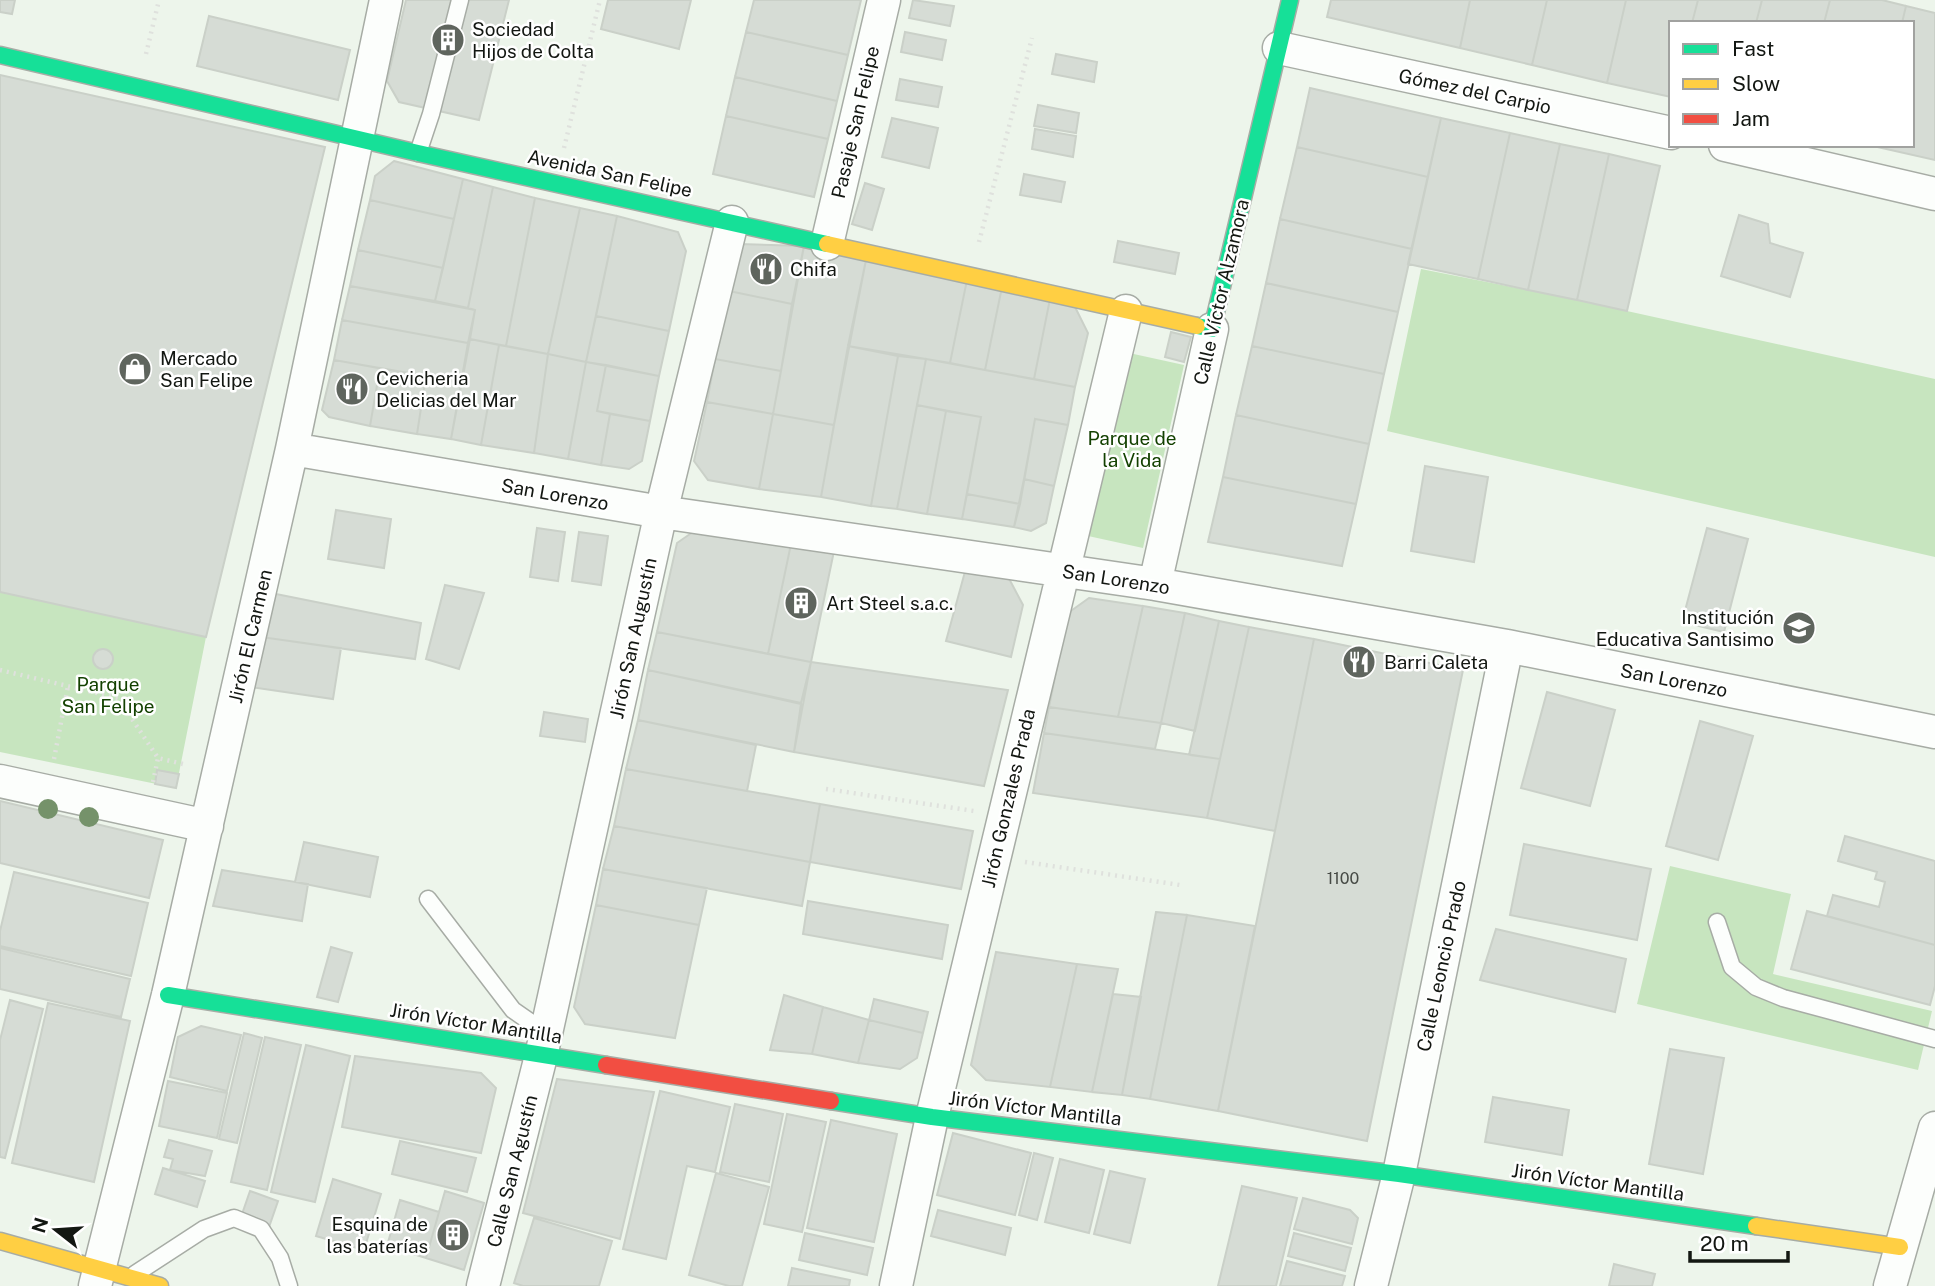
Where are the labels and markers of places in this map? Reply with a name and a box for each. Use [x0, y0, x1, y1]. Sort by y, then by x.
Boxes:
place label: Sociedad Hijos de Colta [472, 18, 594, 62]
building icon: Sociedad Hijos de Colta [429, 21, 467, 59]
restaurant icon: Chifa [747, 250, 785, 288]
place label: Chifa [790, 258, 837, 280]
place label: Mercado San Felipe [160, 347, 253, 391]
shop icon: Mercado San Felipe [116, 350, 154, 388]
place label: Cevicheria Delicias del Mar [376, 367, 517, 411]
restaurant icon: Cevicheria Delicias del Mar [333, 370, 371, 408]
building icon: Art Steel s.a.c. [782, 584, 820, 622]
place label: Art Steel s.a.c. [826, 592, 953, 614]
place label: Institución Educativa Santisimo [1596, 606, 1774, 650]
school or university icon: Institución Educativa Santisimo [1780, 609, 1818, 647]
restaurant icon: Barri Caleta [1340, 643, 1378, 681]
place label: Barri Caleta [1384, 651, 1488, 673]
place label: Esquina de las baterías [327, 1213, 428, 1257]
building icon: Esquina de las baterías [434, 1216, 472, 1254]

